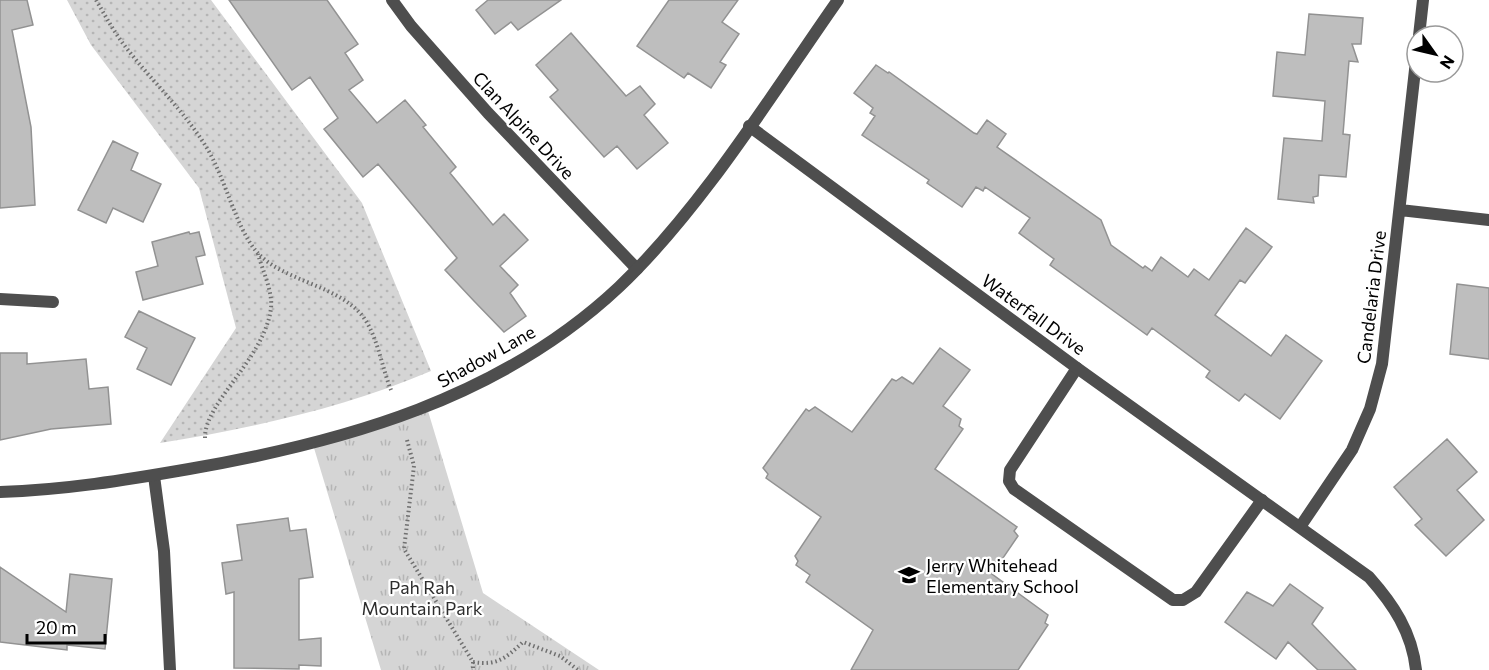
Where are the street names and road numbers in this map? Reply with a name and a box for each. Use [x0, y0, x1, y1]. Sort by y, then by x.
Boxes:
street label: Clan Alpine Drive [469, 67, 579, 183]
street label: Candelaria Drive [1352, 229, 1390, 365]
street label: Waterfall Drive [978, 269, 1090, 359]
street label: Shadow Lane [433, 320, 539, 392]

